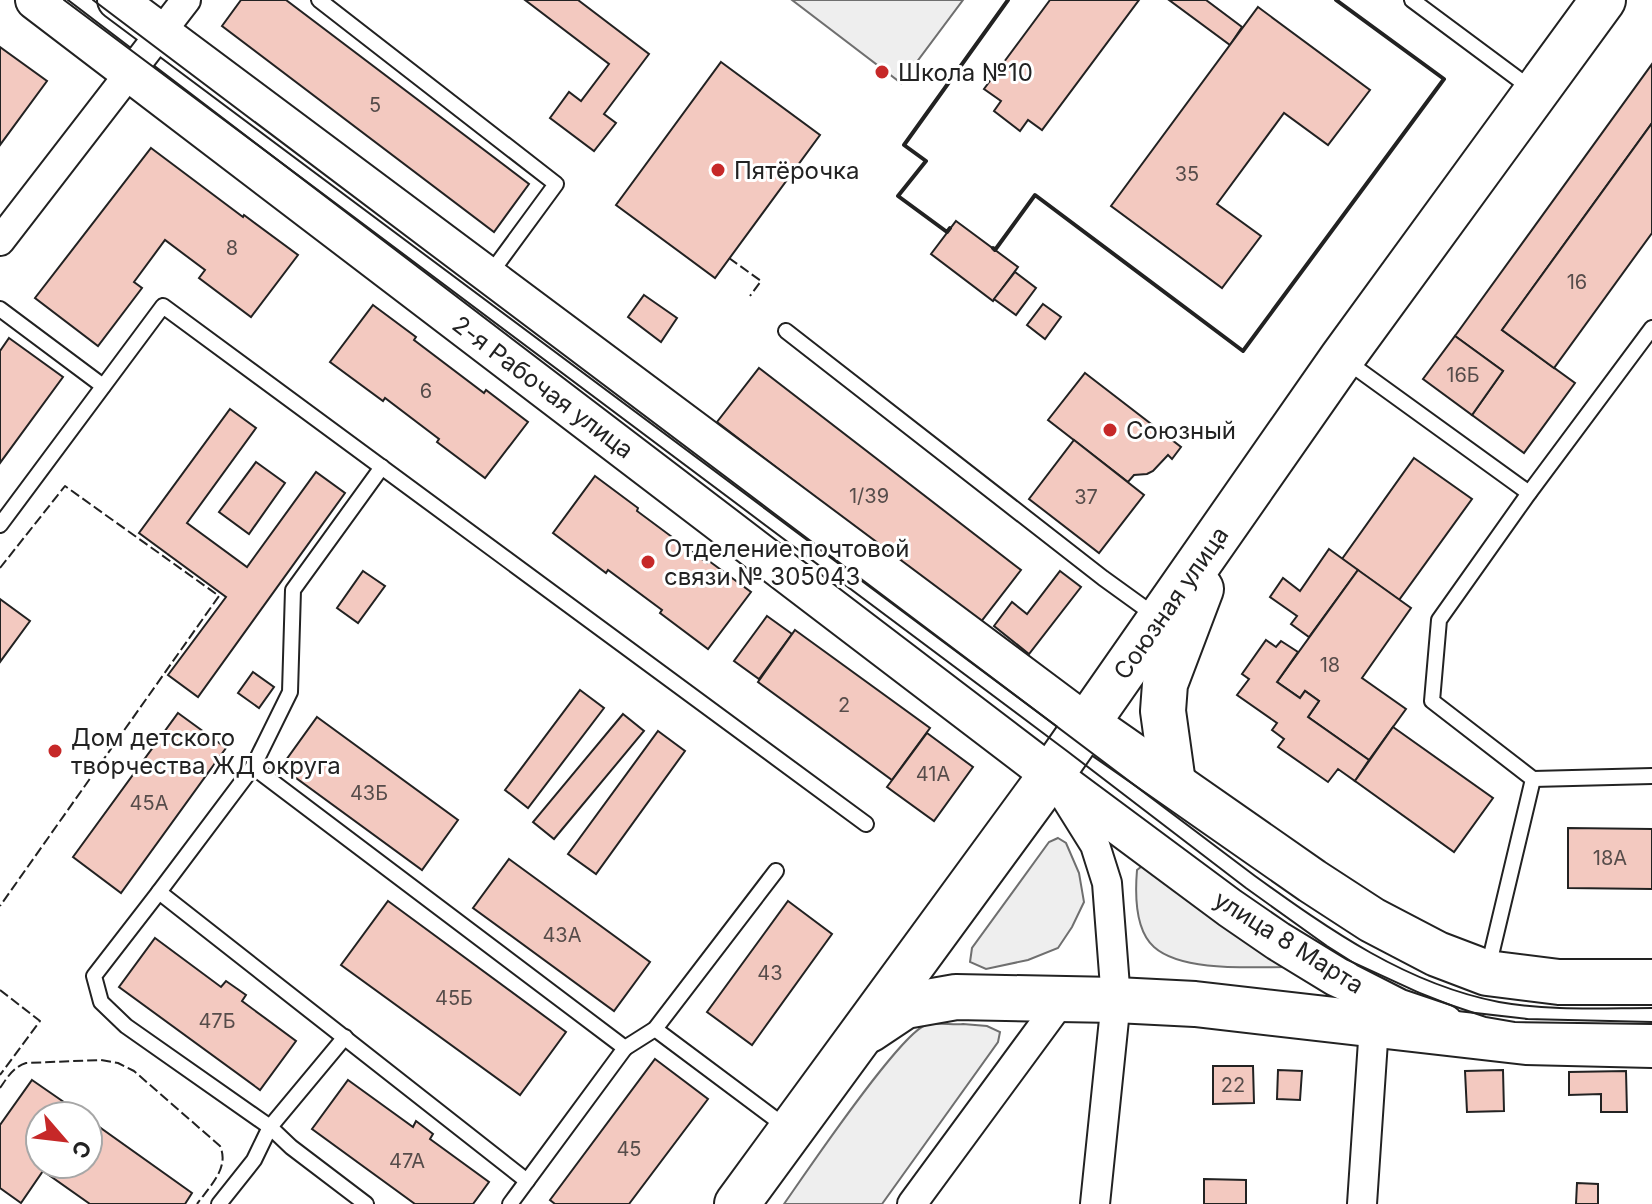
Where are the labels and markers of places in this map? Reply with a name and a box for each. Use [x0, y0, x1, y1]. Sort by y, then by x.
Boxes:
place label: Школа №10 [898, 58, 1033, 87]
marker: Школа №10 [873, 63, 891, 81]
place label: Пятёрочка [734, 156, 860, 185]
marker: Пятёрочка [709, 161, 727, 179]
place label: Союзный [1126, 416, 1236, 445]
marker: Союзный [1101, 421, 1119, 439]
place label: Отделение почтовой связи № 305043 [664, 534, 909, 591]
marker: Отделение почтовой связи № 305043 [639, 553, 657, 571]
place label: Дом детского творчества ЖД округа [71, 723, 341, 780]
marker: Дом детского творчества ЖД округа [46, 742, 64, 760]

